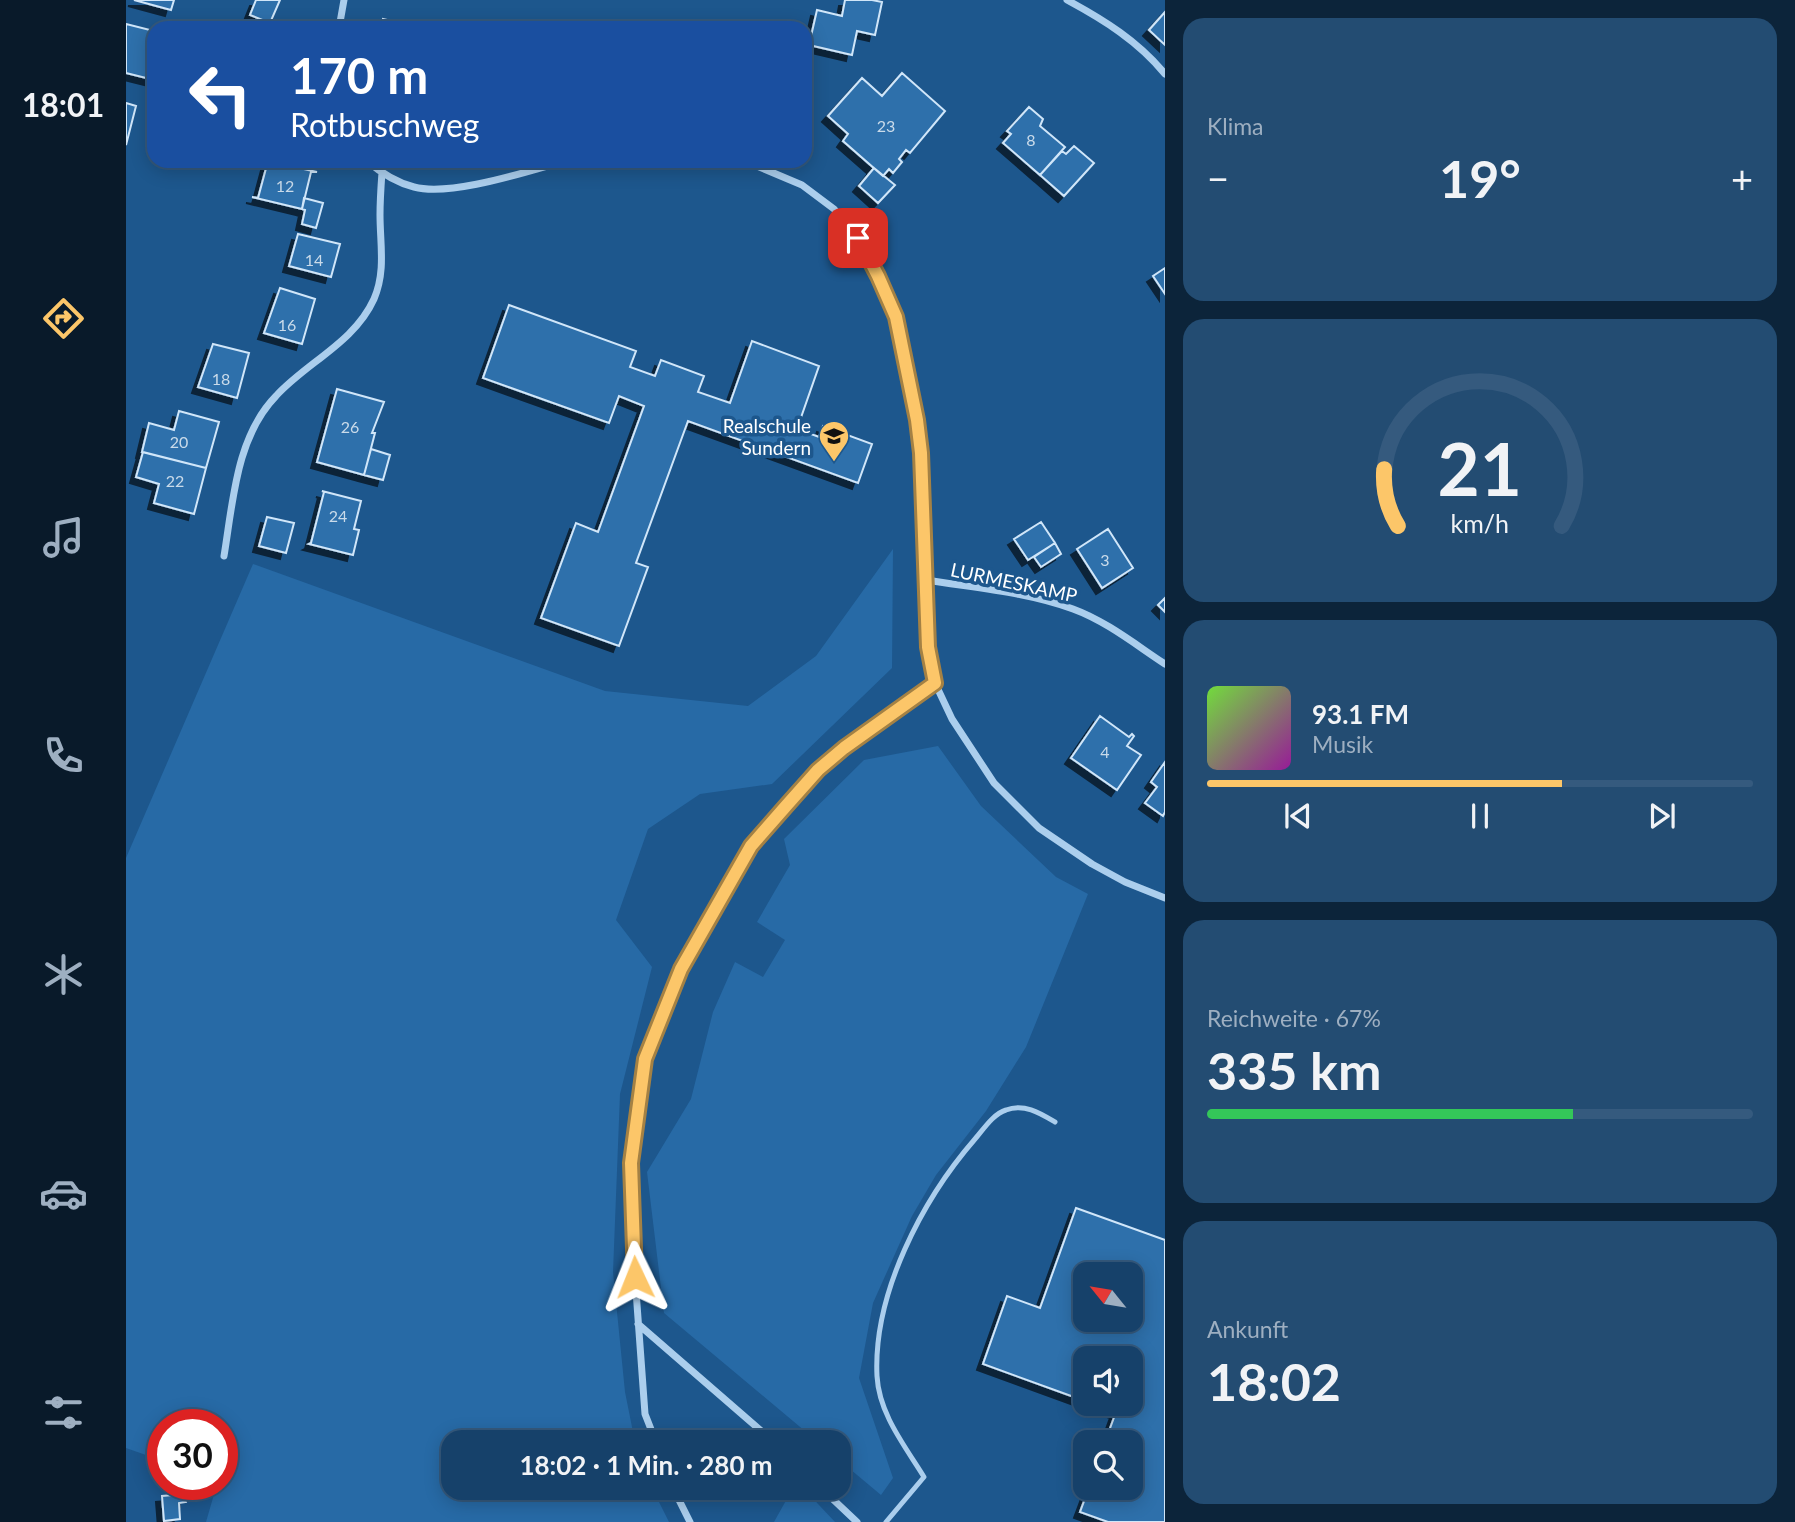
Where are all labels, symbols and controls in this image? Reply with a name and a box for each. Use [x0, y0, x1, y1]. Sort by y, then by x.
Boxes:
text: 170 m [290, 46, 428, 104]
icon: left [175, 49, 266, 140]
text: 18:01 [22, 85, 104, 124]
text: Rotbuschweg [290, 105, 479, 144]
text: Klima [1207, 112, 1264, 140]
house number: 23 [877, 116, 895, 135]
house number: 8 [1026, 130, 1036, 149]
text: 19° [1439, 147, 1521, 209]
text: − [1207, 155, 1229, 201]
text: + [1731, 155, 1753, 201]
house number: 12 [276, 176, 294, 195]
pin [828, 208, 888, 268]
icon: arrive [839, 219, 877, 257]
house number: 14 [305, 250, 323, 269]
icon: directions [39, 294, 88, 343]
house number: 16 [278, 315, 296, 334]
house number: 18 [212, 369, 230, 388]
place label: Realschule Sundern [723, 414, 811, 459]
house number: 26 [341, 417, 359, 436]
school or university icon: Realschule Sundern [817, 419, 851, 463]
text: 21 [1438, 425, 1522, 513]
house number: 20 [170, 432, 188, 451]
house number: 22 [166, 471, 184, 490]
house number: 24 [329, 506, 347, 525]
text: km/h [1451, 508, 1509, 538]
icon: music [39, 513, 88, 562]
house number: 3 [1100, 550, 1110, 569]
street label: LURMESKAMP [949, 557, 1079, 607]
text: 93.1 FM [1312, 698, 1409, 730]
text: Musik [1312, 730, 1373, 758]
icon: phone [39, 731, 88, 780]
house number: 4 [1100, 742, 1110, 761]
icon: previous [1279, 797, 1317, 835]
icon: pause [1461, 797, 1499, 835]
icon: next [1643, 797, 1681, 835]
icon: climate [39, 950, 88, 999]
text: Reichweite · 67% [1207, 1004, 1381, 1032]
text: 335 km [1207, 1039, 1381, 1101]
icon: car [39, 1169, 88, 1218]
position arrow [598, 1240, 672, 1314]
north arrow [1073, 1262, 1143, 1332]
map controls [1073, 1262, 1143, 1500]
text: Ankunft [1207, 1315, 1288, 1343]
button: sound [1073, 1346, 1143, 1416]
text: 18:02 [1207, 1350, 1341, 1412]
icon: filters [39, 1388, 88, 1437]
speed limit sign: 30 [147, 1409, 238, 1500]
button: search [1073, 1430, 1143, 1500]
text: 18:02 · 1 Min. · 280 m [519, 1449, 773, 1481]

